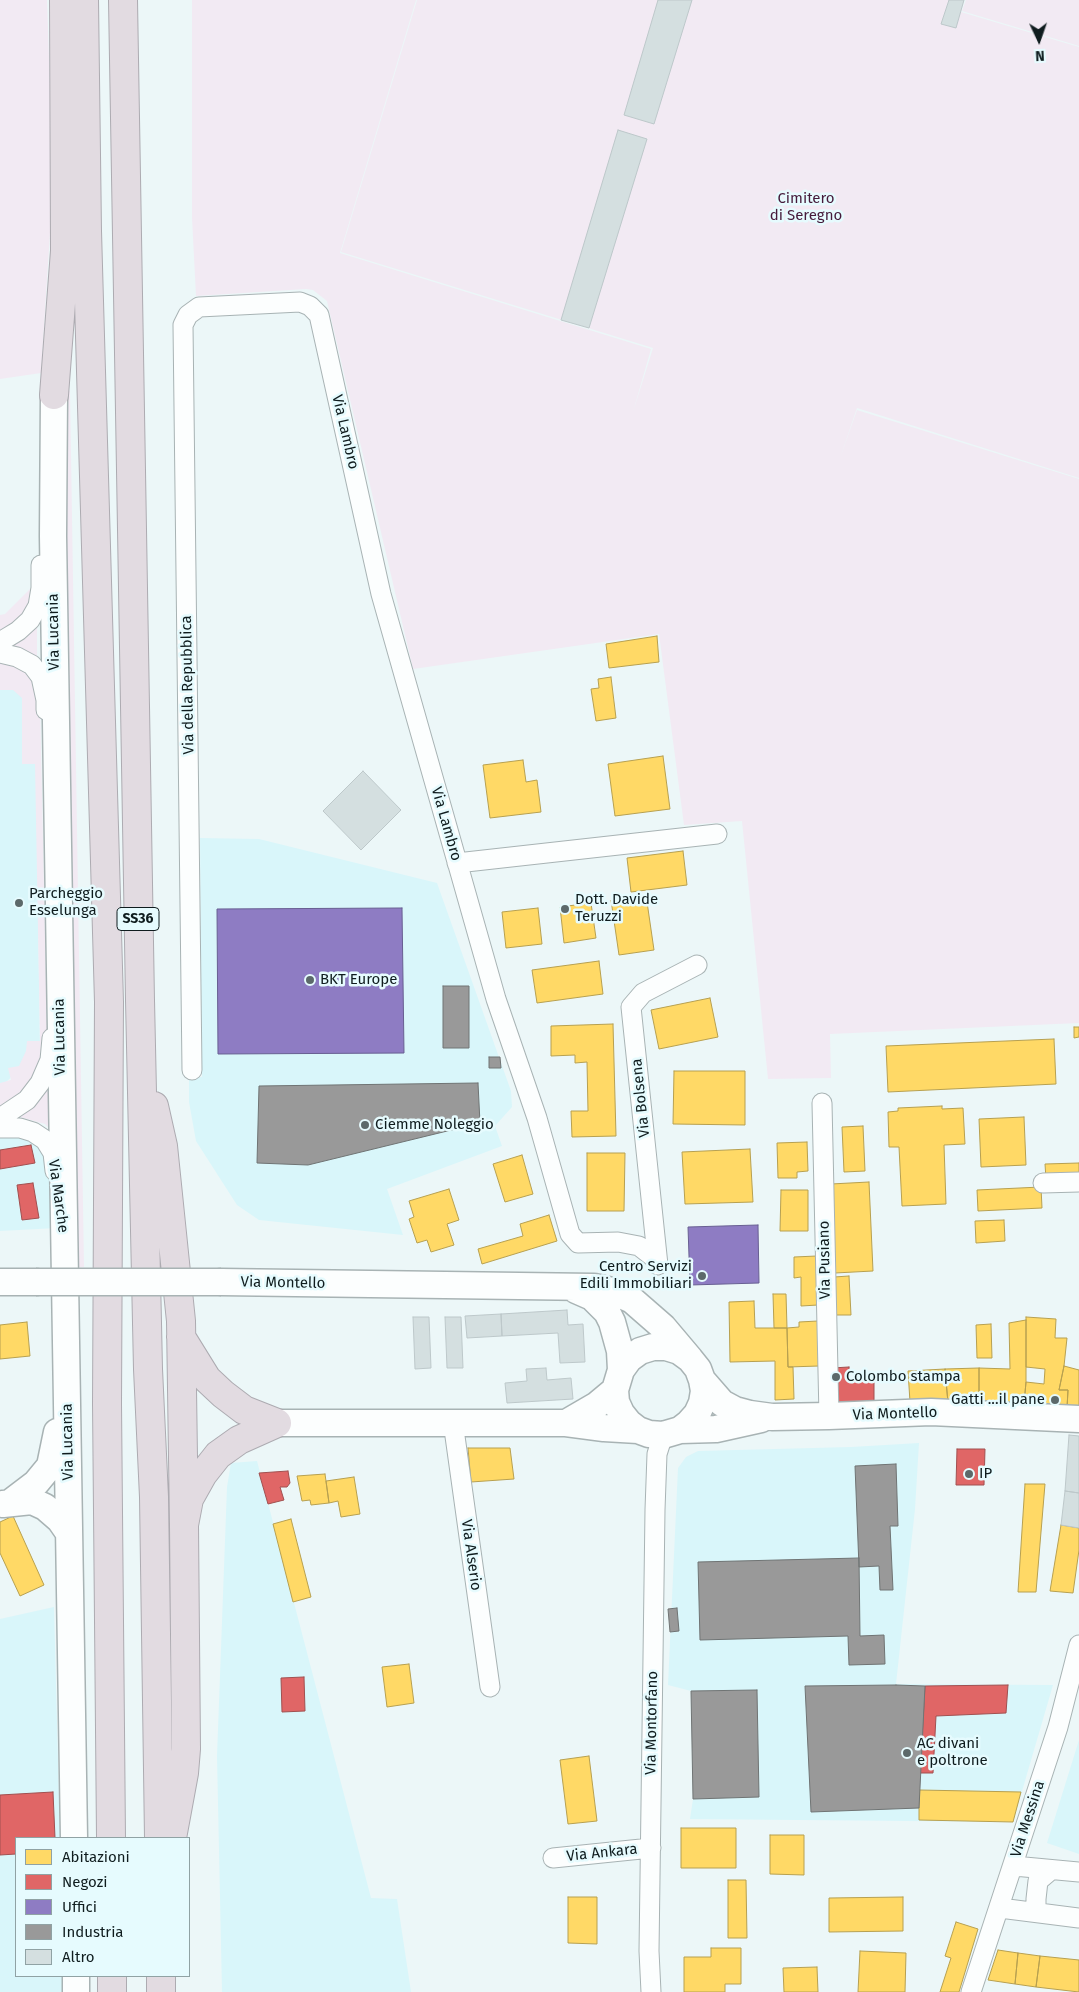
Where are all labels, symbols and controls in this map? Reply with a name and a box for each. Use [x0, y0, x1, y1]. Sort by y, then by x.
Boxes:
north arrow [1014, 15, 1064, 65]
text: N [1035, 47, 1045, 64]
park label: Cimitero di Seregno [770, 190, 842, 225]
street label: Via Lambro [328, 393, 362, 471]
street label: Via Lucania [44, 593, 64, 671]
street label: Via della Repubblica [178, 615, 198, 755]
street label: Via Lambro [427, 785, 465, 863]
place label: Parcheggio Esselunga [29, 885, 103, 920]
place label: Dott. Davide Teruzzi [575, 891, 658, 926]
marker: Parcheggio Esselunga [13, 897, 25, 909]
marker: Dott. Davide Teruzzi [559, 903, 571, 915]
road number: SS36 [117, 908, 159, 931]
place label: BKT Europe [320, 971, 397, 989]
marker: BKT Europe [304, 974, 316, 986]
street label: Via Lucania [50, 998, 70, 1076]
street label: Via Bolsena [628, 1058, 654, 1138]
place label: Ciemme Noleggio [375, 1116, 494, 1134]
marker: Ciemme Noleggio [359, 1119, 371, 1131]
street label: Via Marche [44, 1158, 72, 1234]
street label: Via Pusiano [815, 1221, 835, 1299]
place label: Centro Servizi Edili Immobiliari [580, 1258, 692, 1293]
marker: Centro Servizi Edili Immobiliari [696, 1270, 708, 1282]
street label: Via Montello [240, 1273, 326, 1293]
place label: Colombo stampa [846, 1368, 961, 1386]
marker: Colombo stampa [830, 1371, 842, 1383]
place label: Gatti ...il pane [951, 1391, 1045, 1409]
marker: Gatti ...il pane [1049, 1394, 1061, 1406]
street label: Via Lucania [58, 1403, 78, 1481]
street label: Via Montello [852, 1404, 938, 1424]
place label: IP [979, 1465, 992, 1483]
marker: IP [963, 1468, 975, 1480]
street label: Via Alserio [457, 1518, 485, 1592]
street label: Via Montorfano [642, 1671, 662, 1775]
place label: AC divani e poltrone [917, 1735, 988, 1770]
marker: AC divani e poltrone [901, 1747, 913, 1759]
street label: Via Messina [1007, 1778, 1049, 1860]
legend [15, 1837, 190, 1977]
street label: Via Ankara [566, 1840, 638, 1866]
text: Abitazioni [62, 1848, 130, 1866]
text: Negozi [62, 1873, 107, 1891]
text: Uffici [62, 1898, 97, 1916]
text: Industria [62, 1923, 124, 1941]
text: Altro [62, 1948, 95, 1966]

